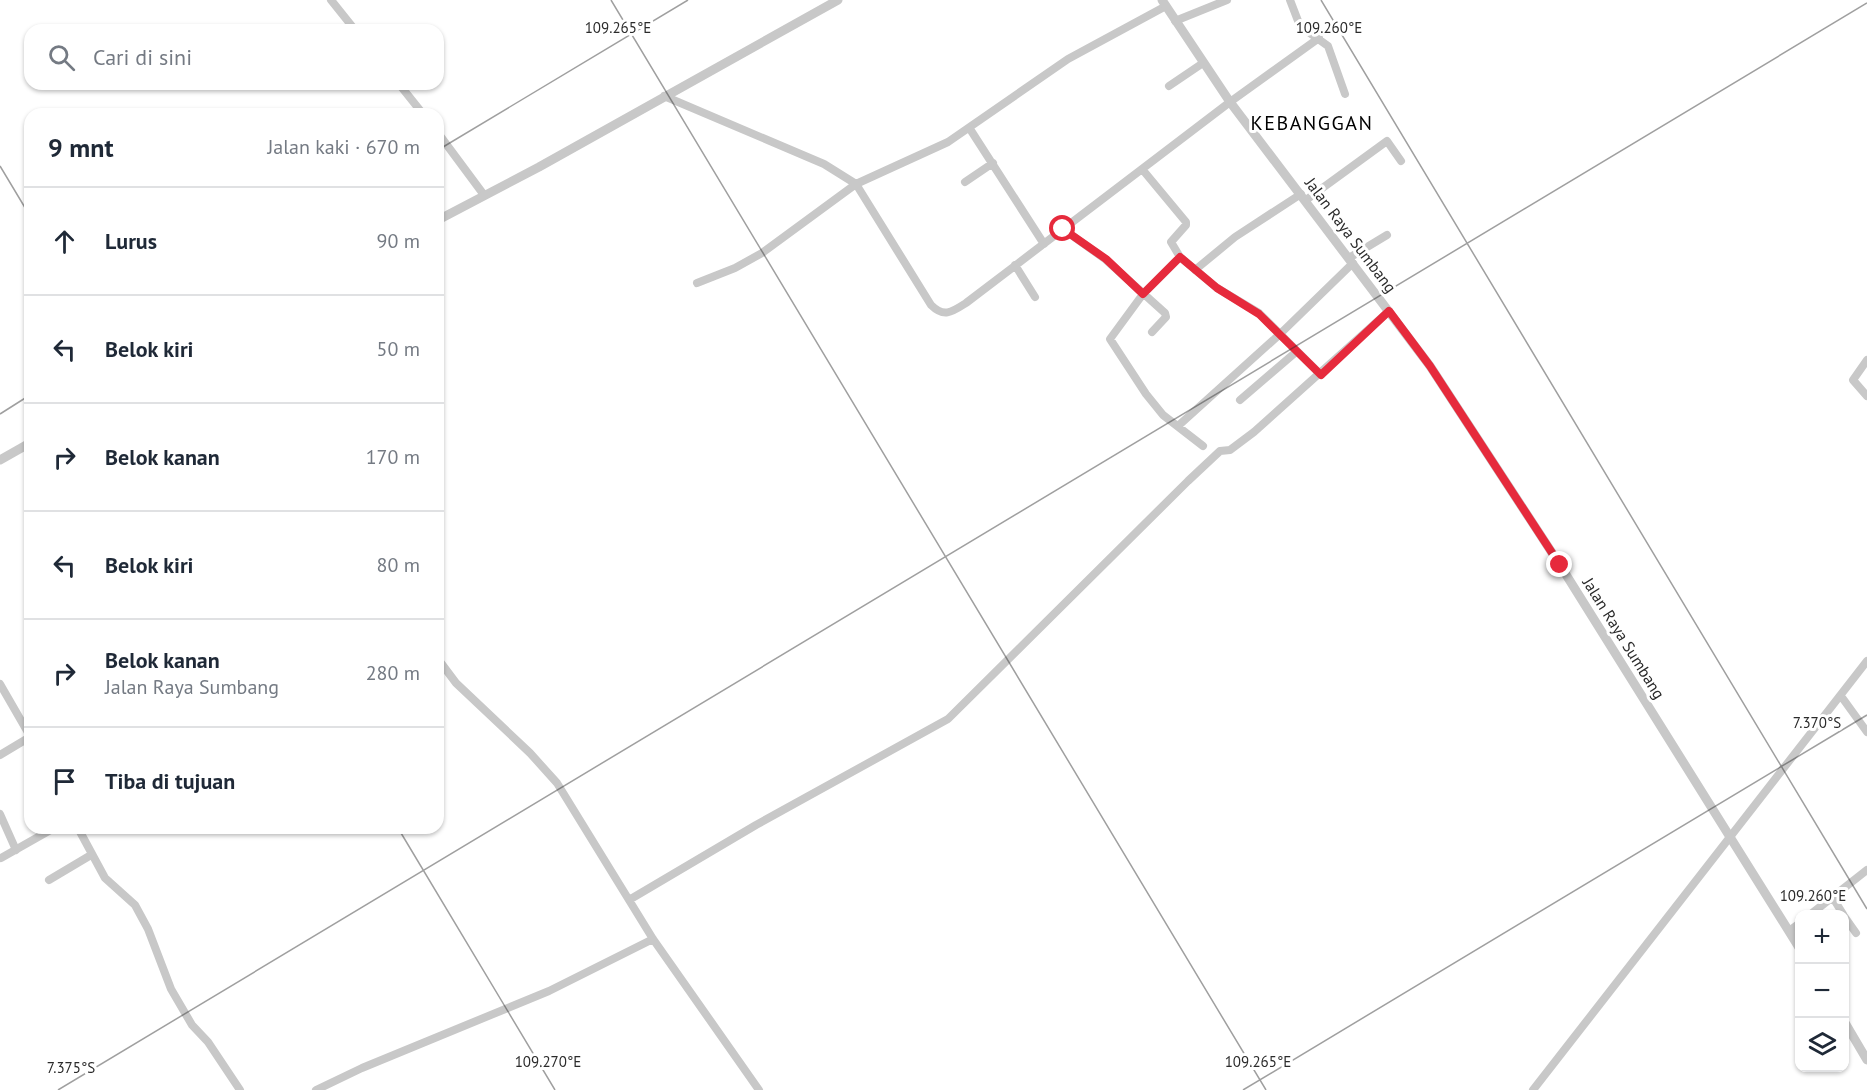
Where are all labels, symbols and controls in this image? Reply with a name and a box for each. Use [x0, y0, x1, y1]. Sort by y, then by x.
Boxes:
text: 109.265°E [585, 18, 651, 37]
text: 109.260°E [1296, 18, 1362, 37]
search box [24, 24, 444, 90]
icon: search [45, 41, 78, 74]
text: Cari di sini [93, 43, 192, 71]
district label: KEBANGGAN [1251, 110, 1373, 136]
text: 9 mnt [48, 131, 114, 164]
text: Jalan kaki · 670 m [267, 134, 420, 160]
street label: Jalan Raya Sumbang [1301, 173, 1401, 297]
route start [1049, 215, 1075, 241]
icon: ahead [48, 225, 81, 258]
text: Lurus [105, 227, 157, 255]
text: 90 m [377, 228, 420, 254]
icon: left [48, 333, 81, 366]
text: Belok kiri [105, 335, 194, 363]
text: 50 m [377, 336, 420, 362]
icon: right [48, 441, 81, 474]
text: Belok kanan [105, 443, 220, 471]
text: 170 m [366, 444, 420, 470]
icon: left [48, 549, 81, 582]
text: Belok kiri [105, 551, 194, 579]
route end [1546, 551, 1572, 577]
text: 80 m [377, 552, 420, 578]
street label: Jalan Raya Sumbang [1578, 573, 1669, 702]
text: Belok kanan [105, 646, 220, 674]
icon: right [48, 657, 81, 690]
text: 280 m [366, 660, 420, 686]
text: Jalan Raya Sumbang [105, 674, 279, 700]
text: 7.370°S [1793, 713, 1841, 732]
icon: arrive [48, 765, 81, 798]
text: Tiba di tujuan [105, 767, 235, 795]
text: 109.260°E [1780, 886, 1846, 905]
map controls [1795, 910, 1849, 1072]
button: + [1795, 910, 1849, 964]
button: − [1795, 964, 1849, 1018]
button: layers [1795, 1018, 1849, 1072]
text: 109.270°E [515, 1052, 581, 1071]
text: 109.265°E [1225, 1052, 1291, 1071]
text: 7.375°S [47, 1058, 95, 1077]

